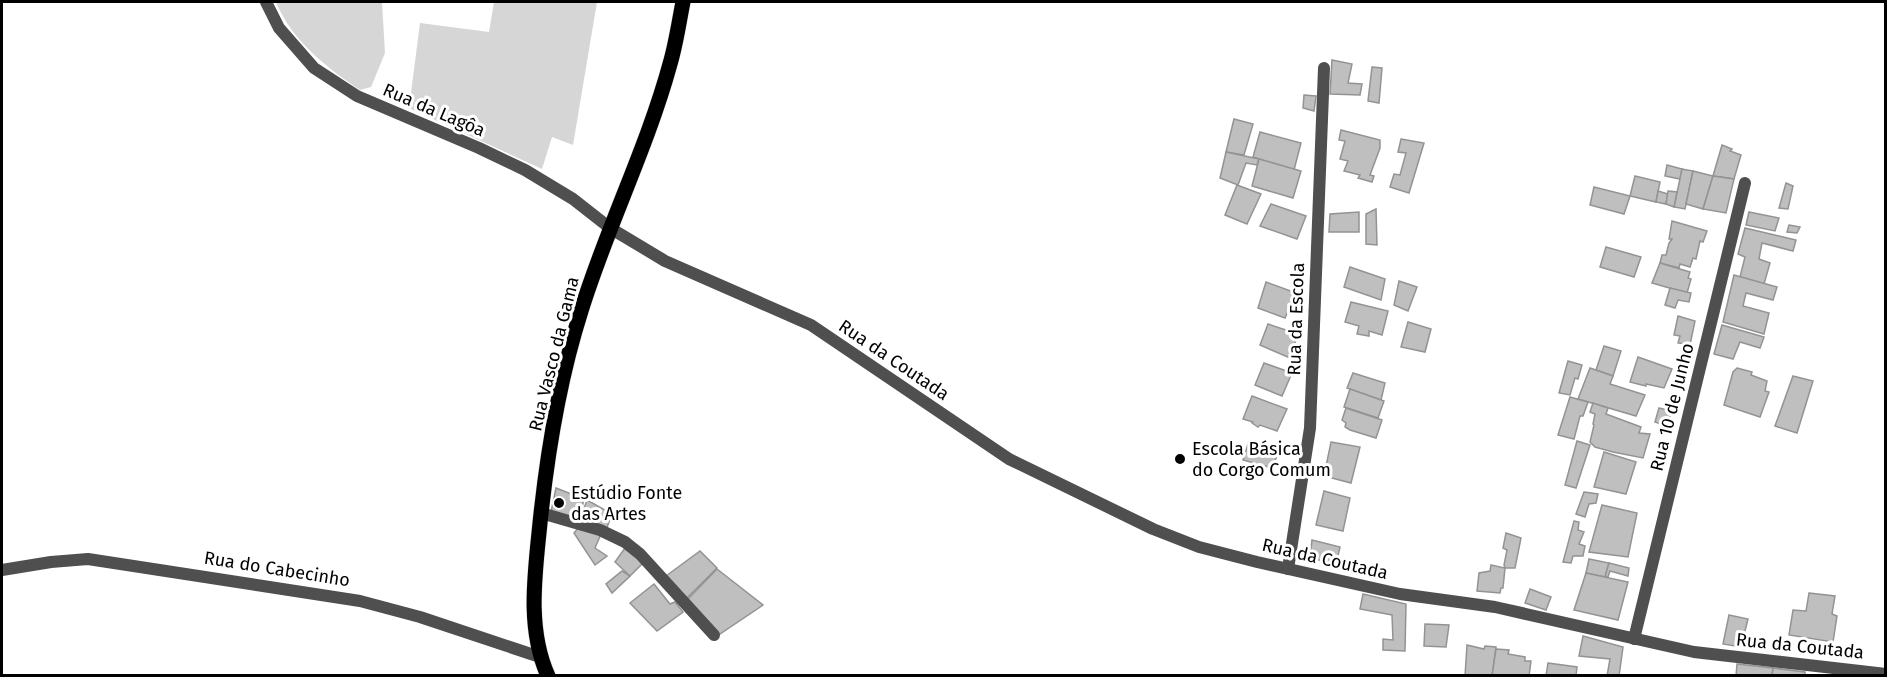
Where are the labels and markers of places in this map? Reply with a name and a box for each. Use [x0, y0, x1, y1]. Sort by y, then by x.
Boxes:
place label: Escola Básica do Corgo Comum [1192, 438, 1331, 481]
marker: Escola Básica do Corgo Comum [1173, 452, 1187, 466]
place label: Estúdio Fonte das Artes [571, 482, 682, 525]
marker: Estúdio Fonte das Artes [552, 496, 566, 510]

